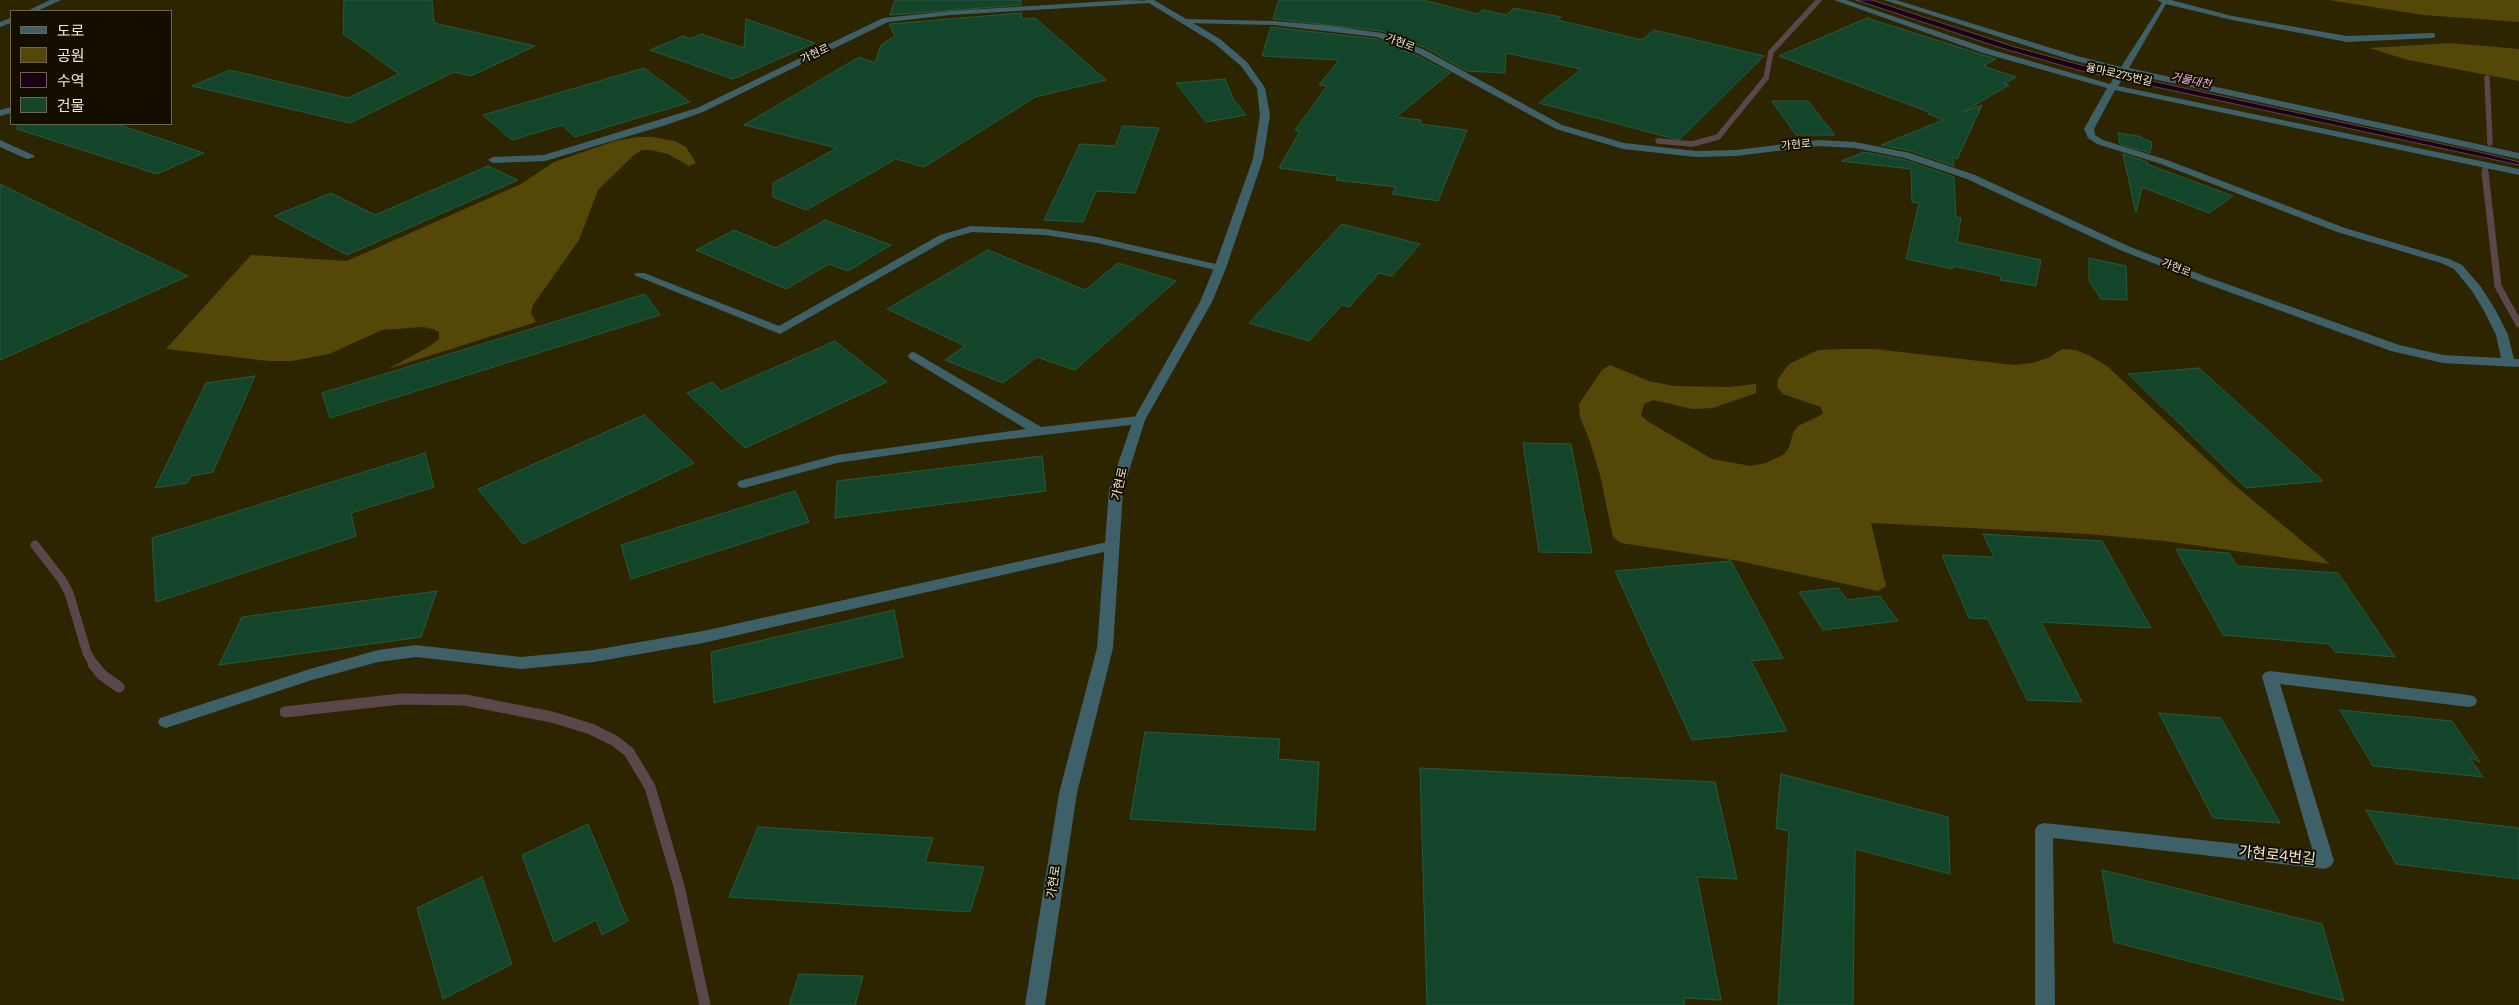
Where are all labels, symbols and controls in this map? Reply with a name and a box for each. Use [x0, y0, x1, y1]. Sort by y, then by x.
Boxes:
legend [10, 10, 172, 125]
text: 도로 [57, 22, 85, 40]
street label: 가현로 [1383, 31, 1417, 55]
street label: 가현로 [798, 42, 832, 66]
text: 공원 [57, 47, 85, 65]
street label: 율마로275번길 [2085, 61, 2153, 89]
water label: 거물대천 [2170, 70, 2212, 92]
text: 수역 [57, 72, 85, 90]
text: 건물 [57, 97, 85, 115]
street label: 가현로 [1780, 137, 1812, 153]
street label: 가현로 [2159, 256, 2193, 280]
street label: 가현로 [1109, 466, 1131, 502]
street label: 가현로4번길 [2237, 843, 2317, 869]
street label: 가현로 [1044, 865, 1064, 899]

